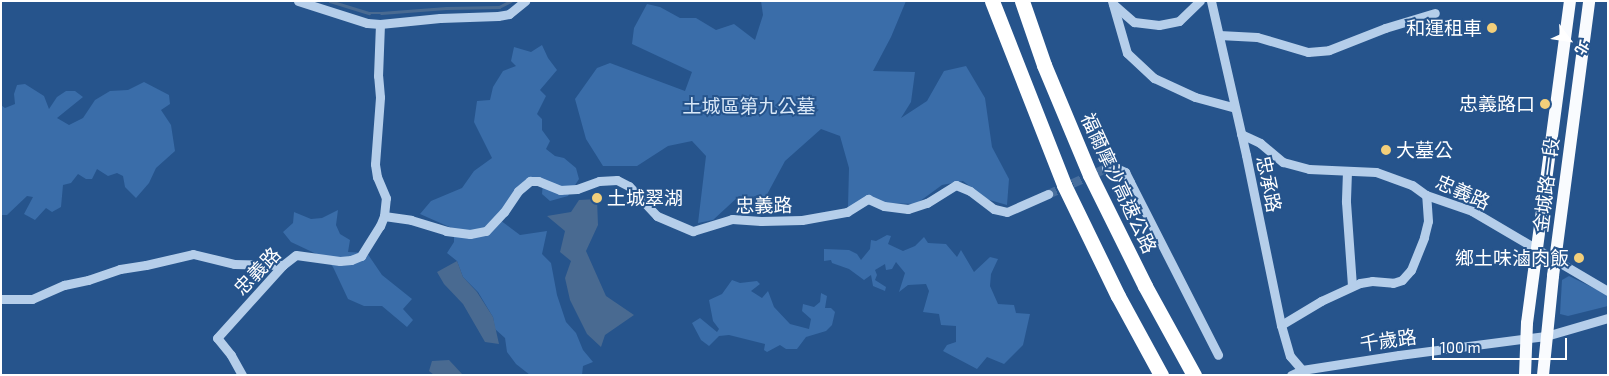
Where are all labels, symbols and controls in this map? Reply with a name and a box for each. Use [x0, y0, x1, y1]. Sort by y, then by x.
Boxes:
north arrow [1544, 15, 1594, 65]
place label: 和運租車 [1406, 17, 1482, 39]
marker: 和運租車 [1486, 22, 1498, 34]
text: 北 [1571, 38, 1593, 58]
place label: 忠義路口 [1459, 93, 1535, 115]
park label: 土城區第九公墓 [683, 95, 815, 117]
marker: 忠義路口 [1539, 98, 1551, 110]
street label: 福爾摩沙高速公路 [1077, 109, 1161, 257]
street label: 金城路一段 [1529, 136, 1563, 234]
place label: 大墓公 [1396, 139, 1453, 161]
marker: 大墓公 [1380, 144, 1392, 156]
street label: 忠承路 [1252, 154, 1286, 214]
street label: 忠義路 [1432, 170, 1494, 214]
place label: 土城翠湖 [607, 187, 683, 209]
marker: 土城翠湖 [591, 192, 603, 204]
street label: 忠義路 [735, 193, 793, 217]
street label: 忠義路 [229, 243, 285, 299]
place label: 鄉土味滷肉飯 [1455, 247, 1569, 269]
marker: 鄉土味滷肉飯 [1573, 252, 1585, 264]
street label: 千歲路 [1358, 325, 1418, 355]
scale bar [1434, 328, 1569, 360]
text: 100 m [1440, 338, 1481, 356]

